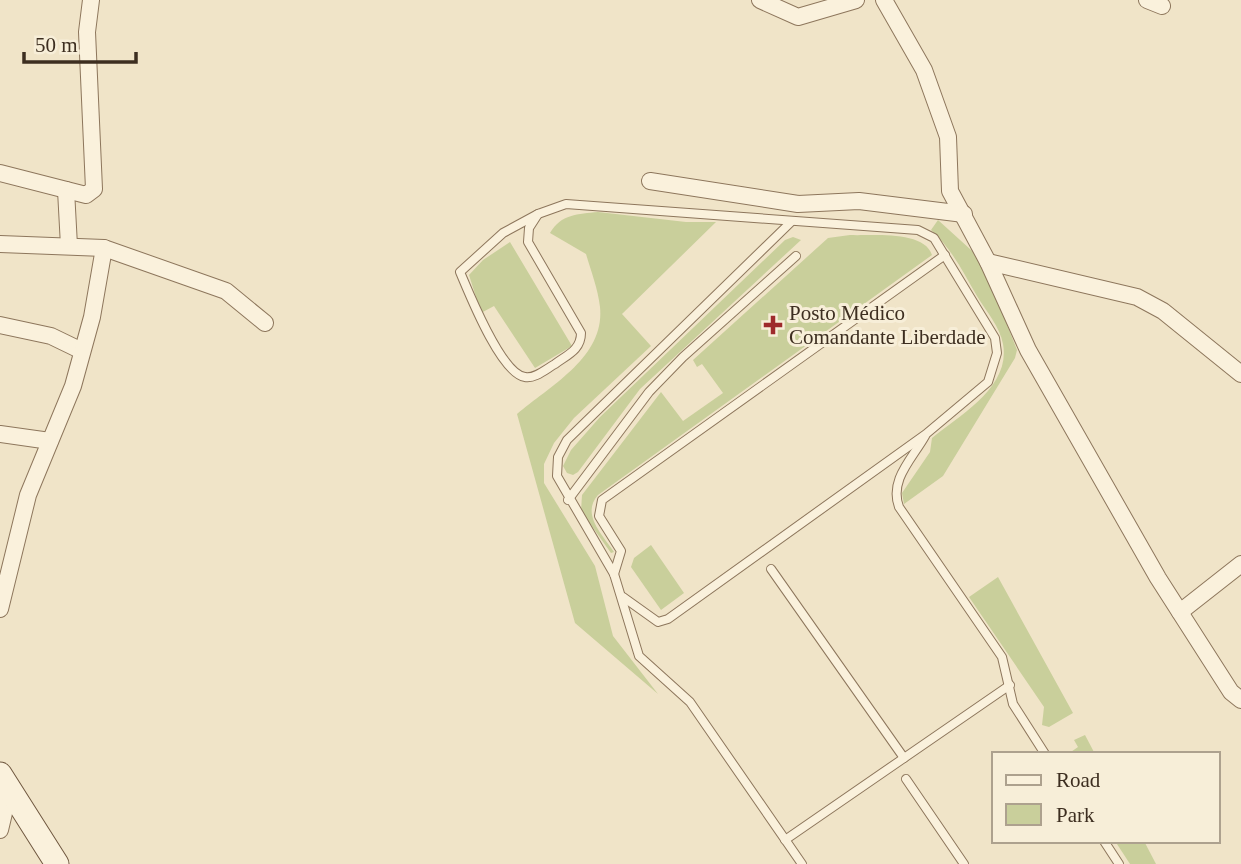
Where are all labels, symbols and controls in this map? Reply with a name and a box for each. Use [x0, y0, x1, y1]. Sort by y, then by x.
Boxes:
scale bar [24, 21, 136, 65]
text: 50 m [35, 33, 78, 57]
place label: Posto Médico Comandante Liberdade [789, 301, 986, 349]
marker: Posto Médico Comandante Liberdade [763, 315, 783, 335]
legend [992, 752, 1220, 843]
text: Road [1056, 768, 1101, 792]
text: Park [1056, 803, 1095, 827]

